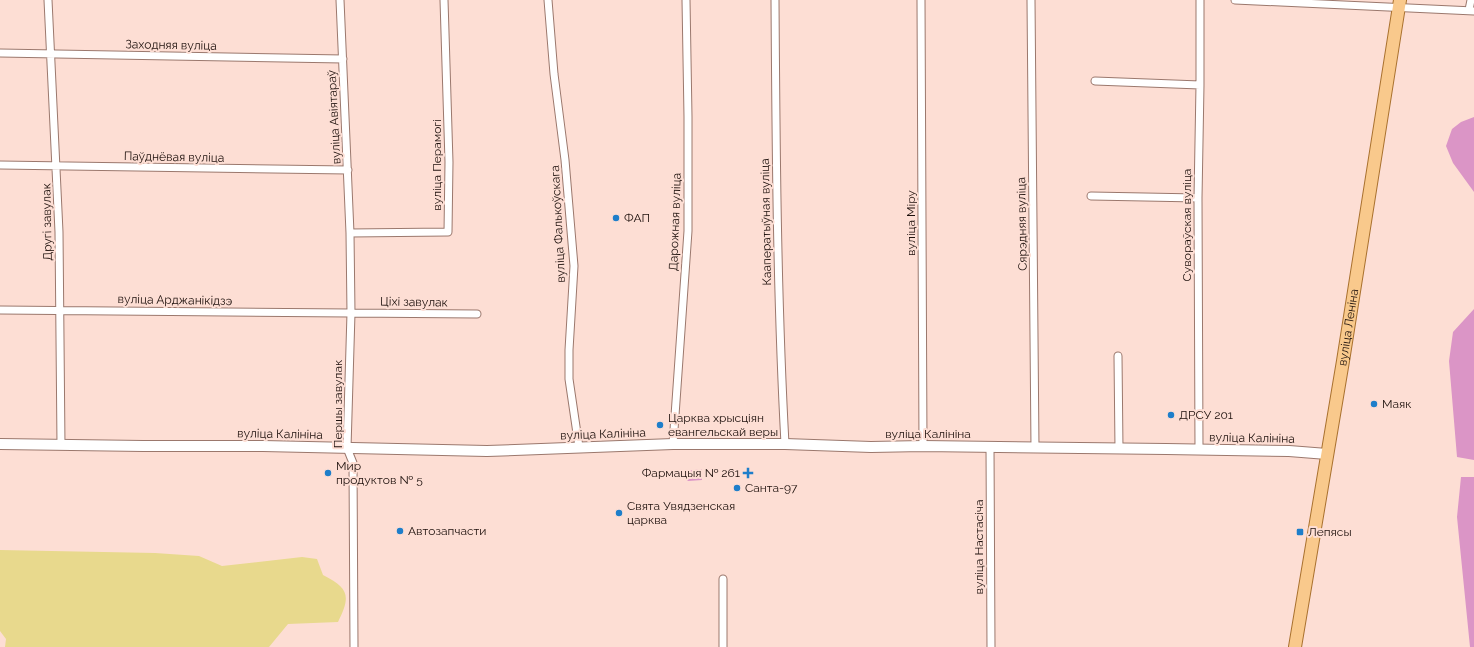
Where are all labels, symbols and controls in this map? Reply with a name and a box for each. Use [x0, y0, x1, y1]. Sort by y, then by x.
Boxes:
street label: Заходняя вуліца [125, 37, 217, 53]
street label: вуліца Авіятараў [325, 69, 343, 165]
street label: вуліца Перамогі [430, 119, 444, 211]
street label: Паўднёвая вуліца [124, 149, 224, 165]
street label: Кааператыўная вуліца [758, 158, 774, 286]
street label: вуліца Фалькоўскага [548, 165, 568, 283]
street label: Сувораўская вуліца [1180, 169, 1194, 281]
street label: Дарожная вуліца [666, 173, 684, 271]
street label: Сярэдняя вуліца [1014, 177, 1030, 271]
street label: Другі завулак [39, 183, 55, 261]
street label: вуліца Міру [904, 190, 918, 256]
place label: ФАП [624, 211, 650, 225]
marker: ФАП [611, 213, 621, 223]
street label: вуліца Леніна [1335, 288, 1361, 367]
street label: вуліца Арджанікідзэ [118, 292, 233, 308]
street label: Ціхі завулак [380, 294, 448, 310]
street label: Першы завулак [331, 360, 345, 448]
place label: Маяк [1382, 397, 1411, 411]
marker: Маяк [1369, 399, 1379, 409]
place label: ДРСУ 201 [1179, 408, 1233, 422]
marker: ДРСУ 201 [1166, 410, 1176, 420]
place label: Царква хрысціян евангельскай веры [668, 411, 778, 439]
marker: Царква хрысціян евангельскай веры [655, 420, 665, 430]
street label: вуліца Калініна [237, 426, 323, 442]
street label: вуліца Калініна [560, 426, 646, 442]
street label: вуліца Калініна [885, 427, 971, 441]
street label: вуліца Калініна [1209, 430, 1295, 446]
place label: Мир продуктов № 5 [336, 459, 423, 487]
place label: Фармацыя № 261 [642, 466, 740, 480]
marker: Мир продуктов № 5 [323, 468, 333, 478]
marker: Фармацыя № 261 [743, 468, 753, 478]
place label: Санта-97 [745, 481, 798, 495]
marker: Санта-97 [732, 483, 742, 493]
place label: Свята Увядзенская царква [627, 499, 735, 527]
street label: вуліца Настасіча [972, 499, 986, 595]
marker: Свята Увядзенская царква [614, 508, 624, 518]
place label: Автозапчасти [408, 524, 486, 538]
place label: Лепясы [1308, 525, 1352, 539]
marker: Автозапчасти [395, 526, 405, 536]
marker: Лепясы [1295, 527, 1305, 537]

